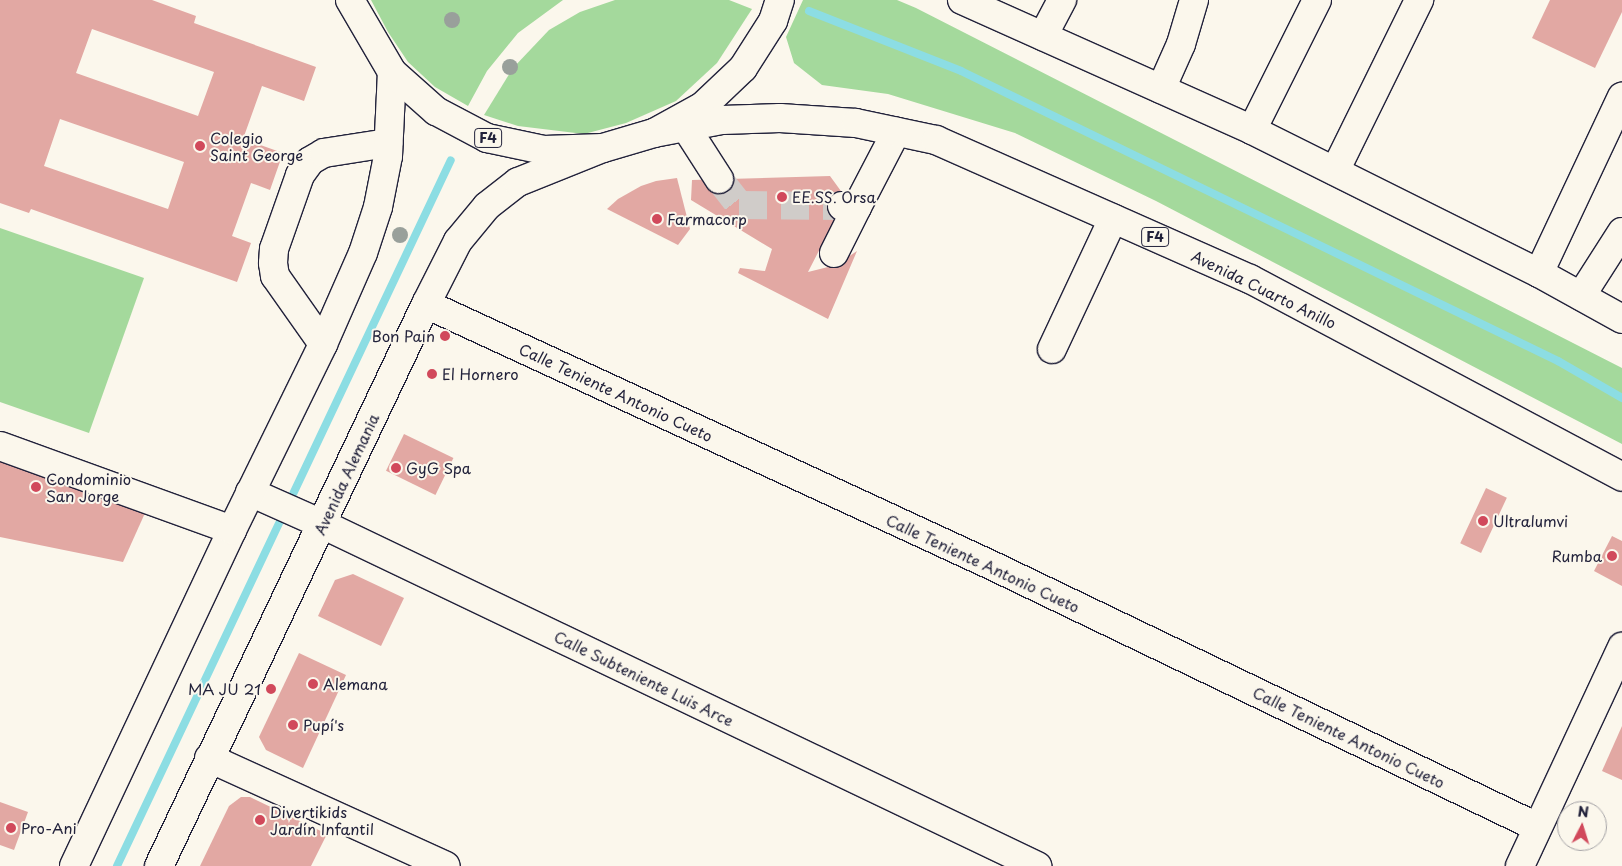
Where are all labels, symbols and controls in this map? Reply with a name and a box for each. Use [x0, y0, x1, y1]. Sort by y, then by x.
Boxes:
road number: F4 [473, 126, 503, 150]
place label: Colegio Saint George [210, 128, 304, 163]
marker: Colegio Saint George [194, 140, 206, 152]
place label: EE.SS. Orsa [792, 188, 877, 206]
marker: EE.SS. Orsa [776, 191, 788, 203]
place label: Farmacorp [667, 210, 747, 228]
marker: Farmacorp [651, 213, 663, 225]
road number: F4 [1140, 226, 1170, 248]
street label: Avenida Cuarto Anillo [1189, 246, 1339, 332]
place label: Bon Pain [372, 327, 435, 345]
marker: Bon Pain [439, 330, 451, 342]
street label: Calle Teniente Antonio Cueto [517, 339, 715, 445]
place label: El Hornero [442, 365, 519, 383]
marker: El Hornero [426, 368, 438, 380]
street label: Avenida Alemania [310, 411, 382, 537]
place label: GyG Spa [406, 459, 472, 477]
marker: GyG Spa [390, 462, 402, 474]
place label: Condominio San Jorge [46, 469, 131, 504]
marker: Condominio San Jorge [30, 481, 42, 493]
street label: Calle Teniente Antonio Cueto [884, 510, 1082, 616]
place label: Ultralumvi [1493, 512, 1568, 530]
marker: Ultralumvi [1477, 515, 1489, 527]
place label: Rumba [1551, 547, 1602, 565]
marker: Rumba [1606, 550, 1618, 562]
street label: Calle Subteniente Luis Arce [550, 626, 738, 730]
place label: Alemana [323, 675, 388, 693]
marker: Alemana [307, 678, 319, 690]
place label: MA JU 21 [188, 680, 261, 698]
marker: MA JU 21 [265, 683, 277, 695]
street label: Calle Teniente Antonio Cueto [1250, 683, 1448, 791]
place label: Pupí's [303, 716, 344, 734]
marker: Pupí's [287, 719, 299, 731]
north arrow [1557, 801, 1607, 851]
text: N [1577, 801, 1590, 822]
place label: Divertikids Jardín Infantil [270, 802, 374, 837]
marker: Divertikids Jardín Infantil [254, 814, 266, 826]
place label: Pro-Ani [21, 819, 77, 837]
marker: Pro-Ani [5, 822, 17, 834]

